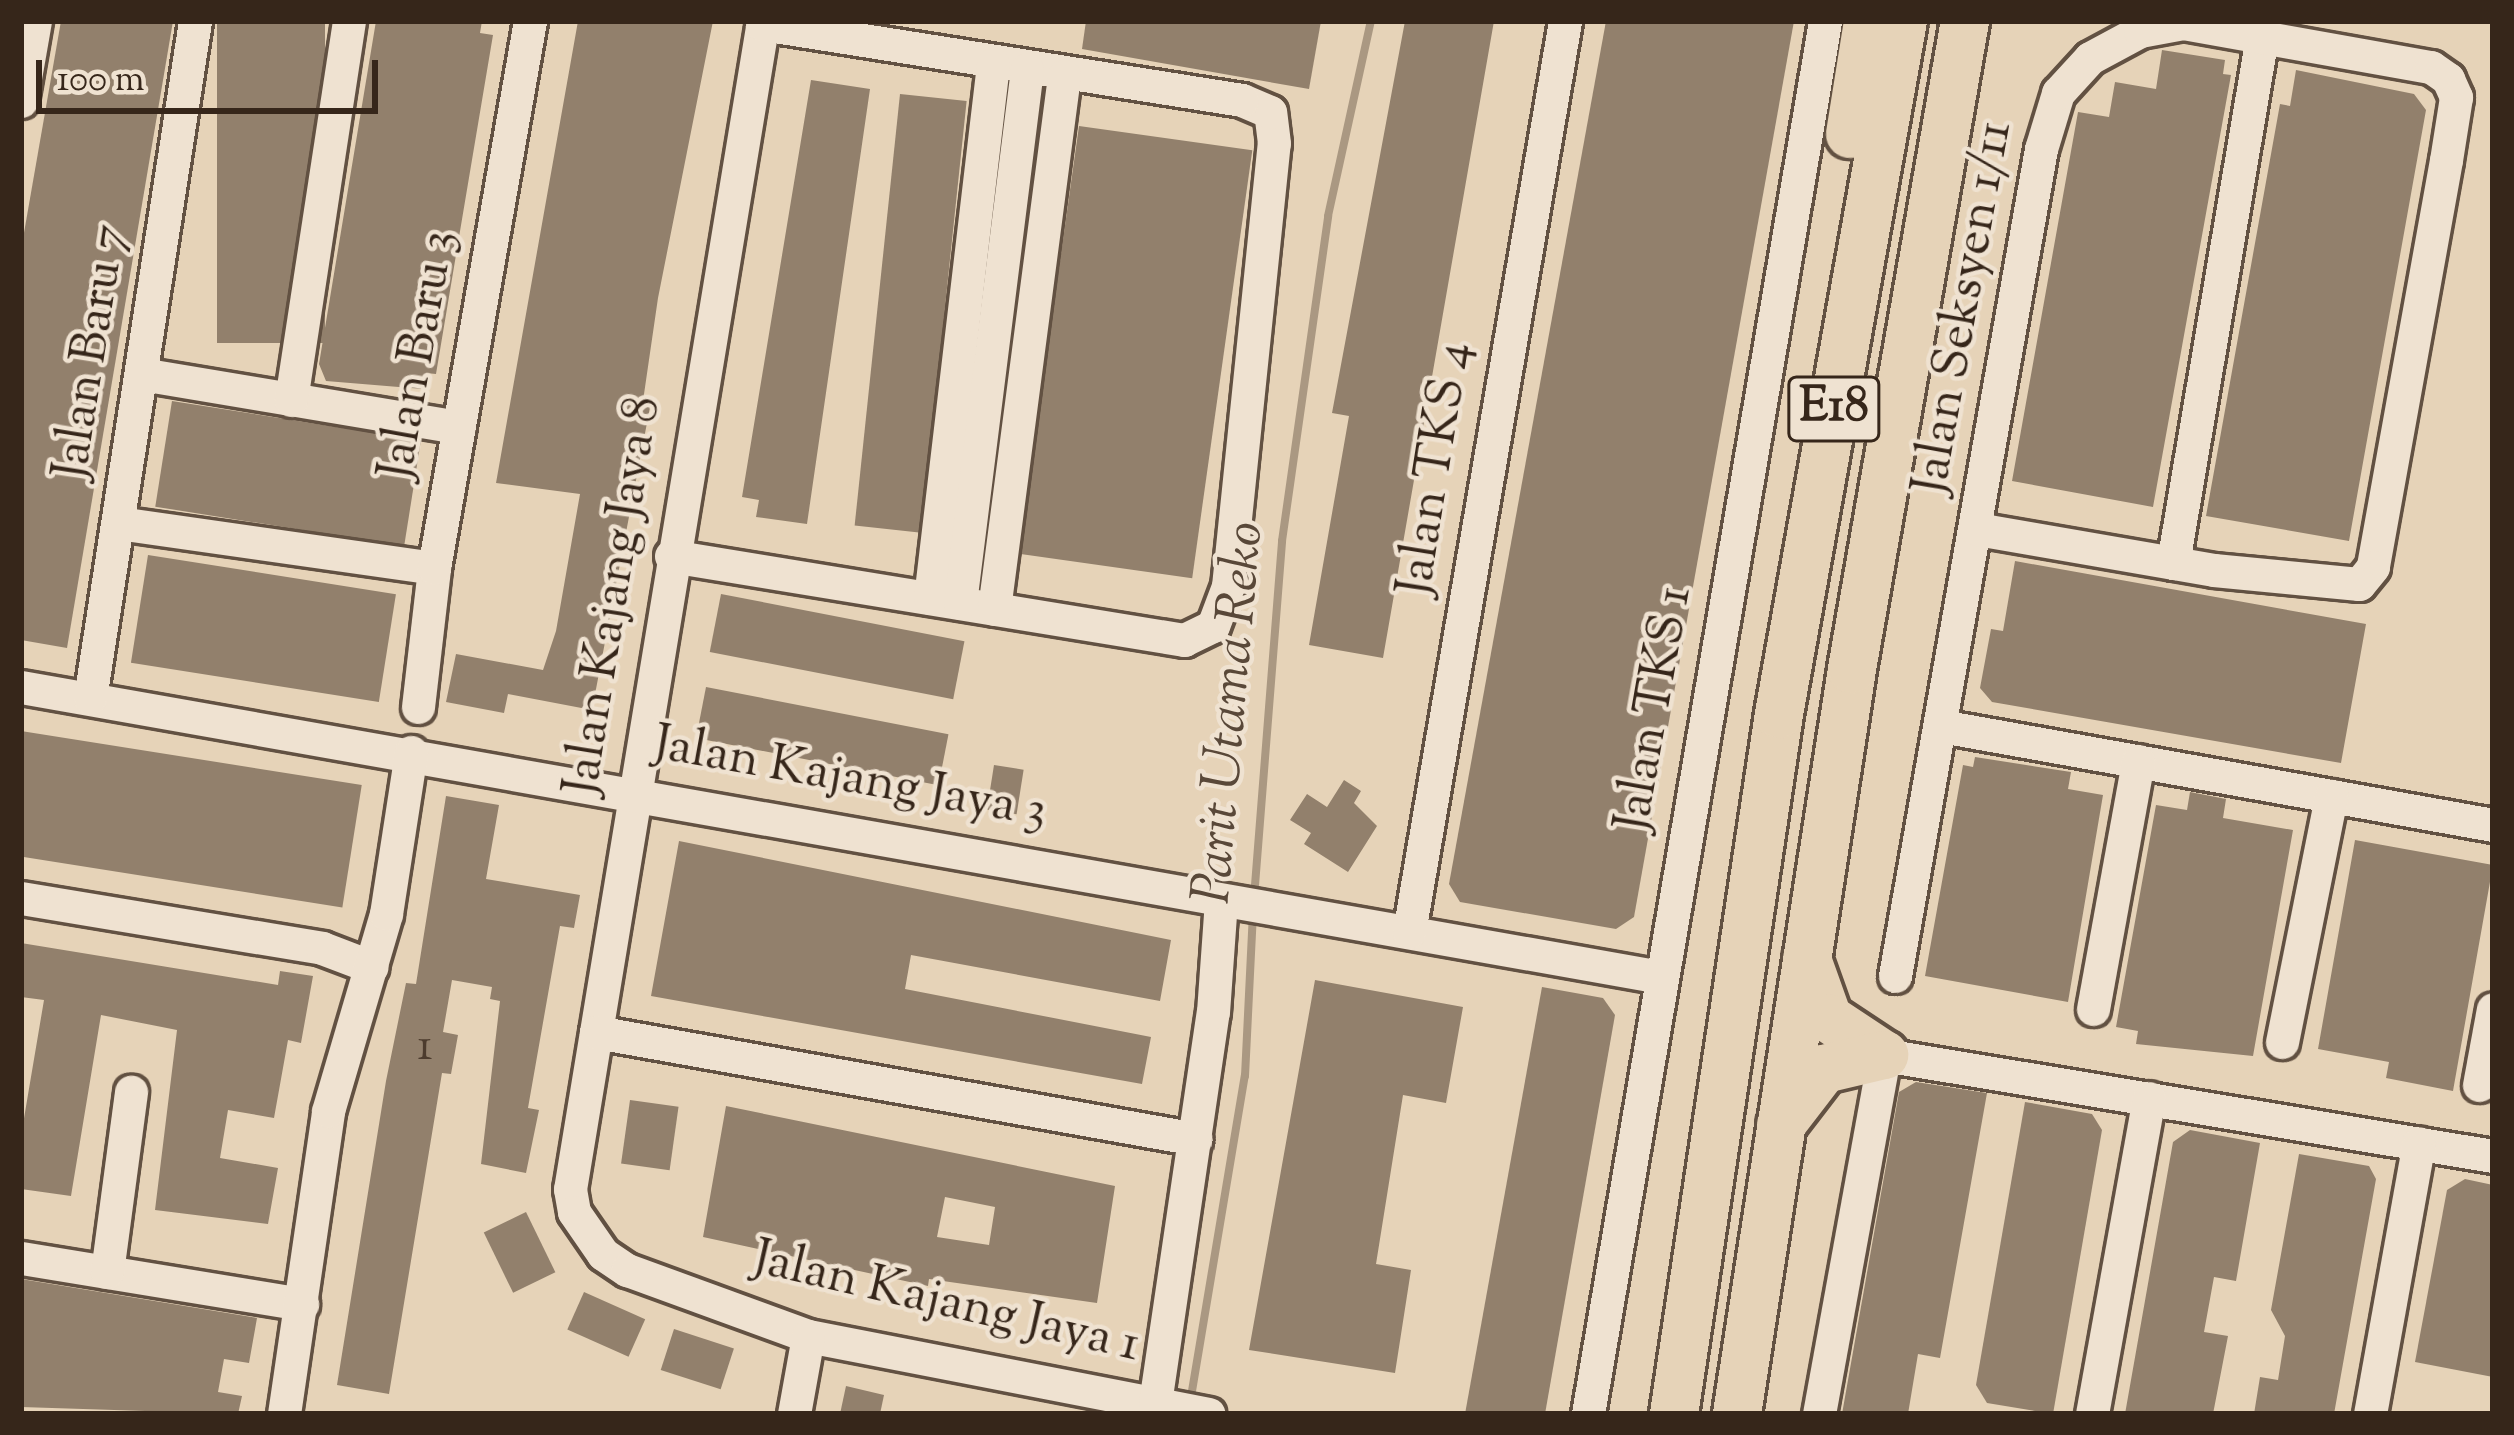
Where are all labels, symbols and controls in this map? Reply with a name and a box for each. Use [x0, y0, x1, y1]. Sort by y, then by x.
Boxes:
scale bar [42, 36, 384, 110]
text: 100 m [57, 55, 144, 107]
street label: Jalan Seksyen 1/11 [1902, 117, 2028, 499]
street label: Jalan Baru 7 [43, 220, 143, 484]
street label: Jalan Baru 3 [368, 226, 472, 484]
street label: Jalan TKS 4 [1387, 338, 1487, 600]
road number: E18 [1786, 367, 1882, 451]
street label: Jalan Kajang Jaya 8 [553, 392, 677, 800]
water label: Parit Utama Reko [1182, 519, 1280, 907]
street label: Jalan TKS 1 [1604, 582, 1708, 836]
street label: Jalan Kajang Jaya 3 [649, 715, 1051, 845]
house number: 1 [417, 1022, 433, 1076]
street label: Jalan Kajang Jaya 1 [747, 1230, 1145, 1378]

